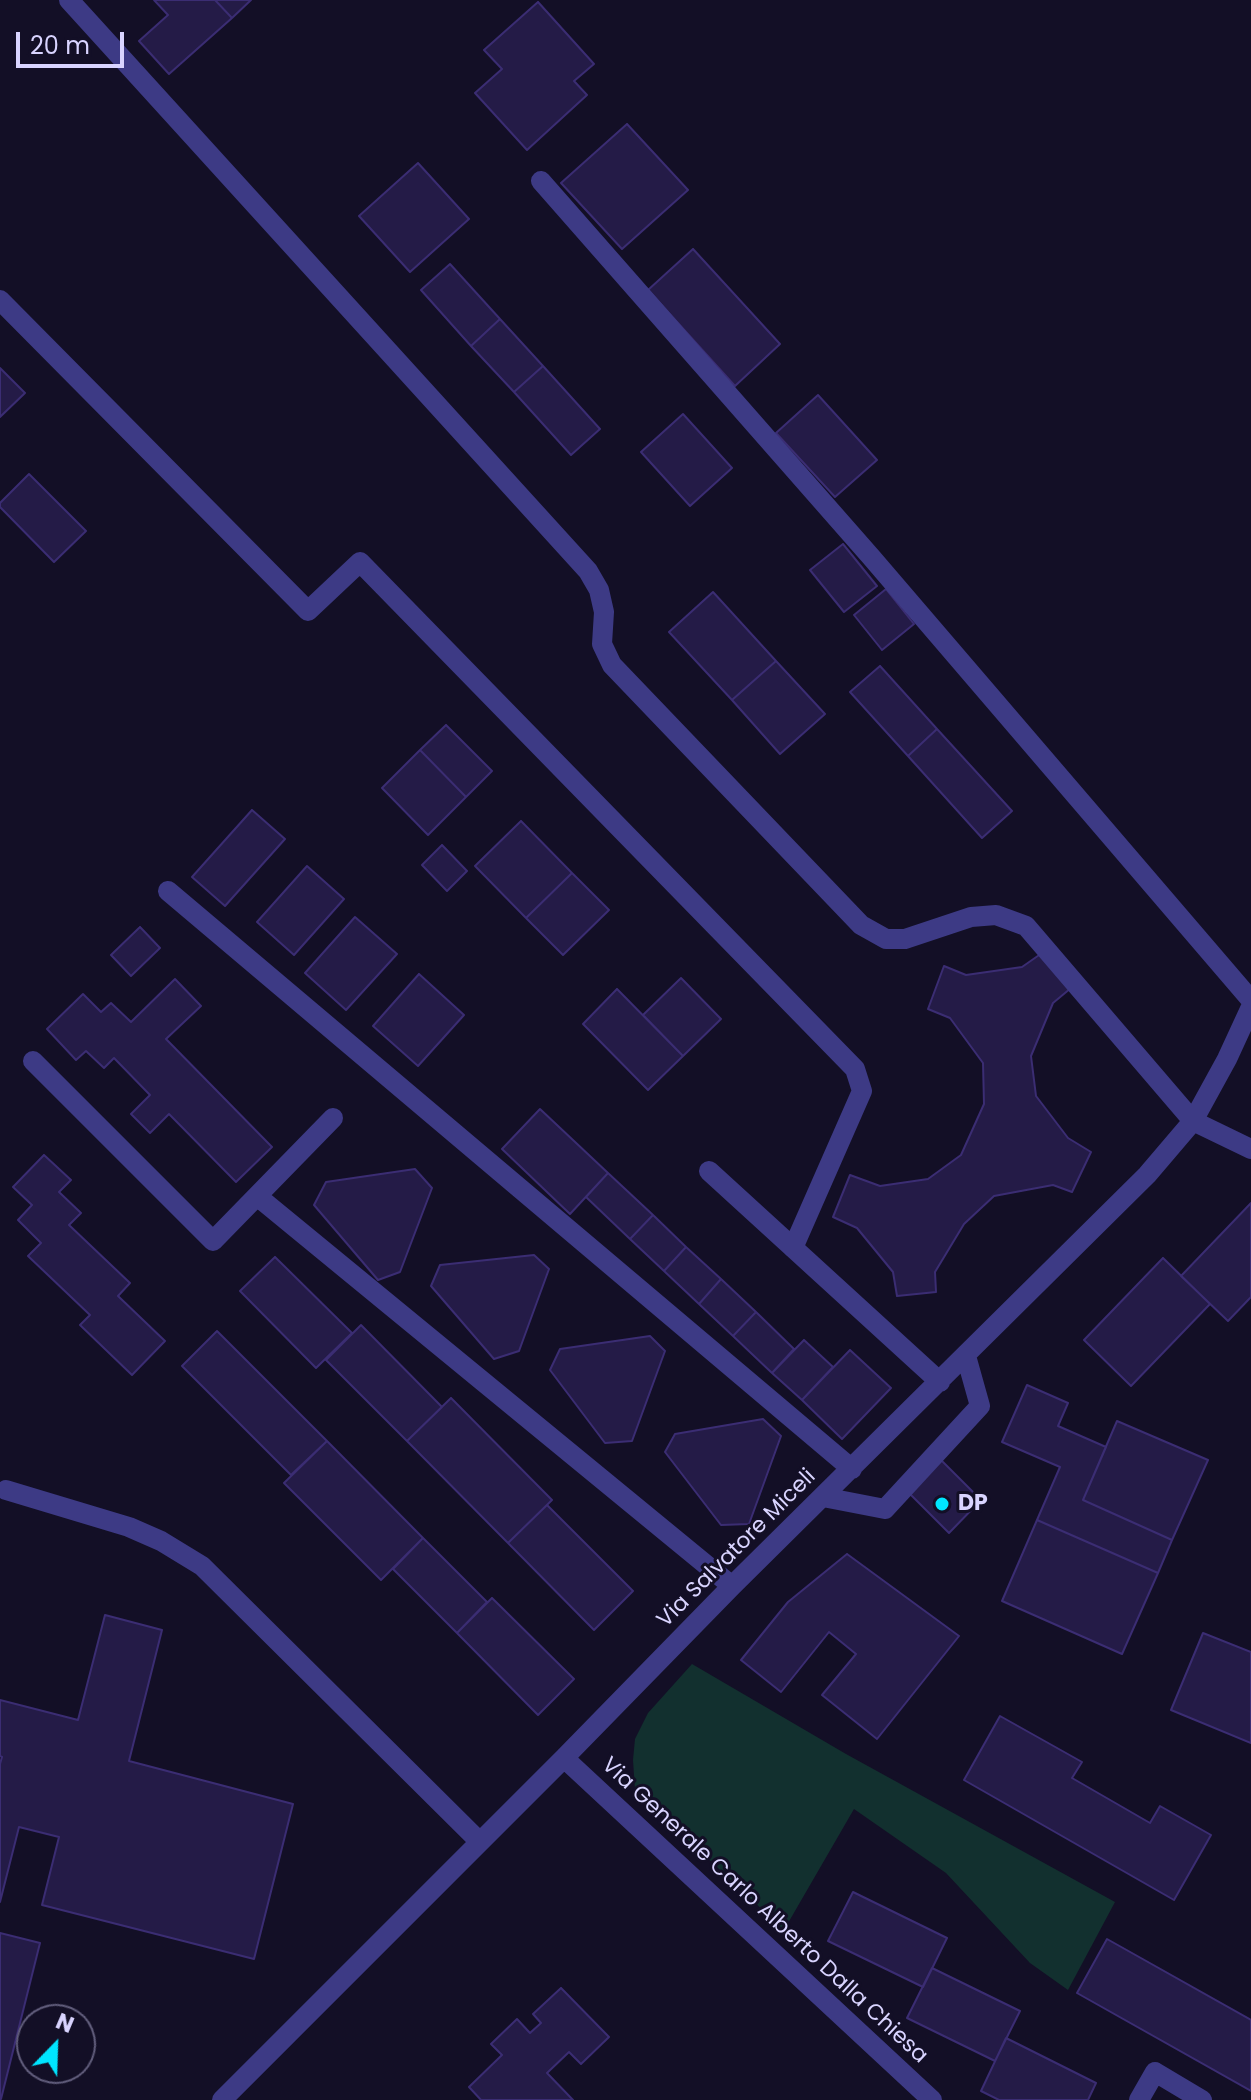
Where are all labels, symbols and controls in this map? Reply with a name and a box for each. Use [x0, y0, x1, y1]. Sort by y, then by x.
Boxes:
scale bar [20, 16, 128, 66]
text: 20 m [30, 29, 90, 62]
street label: Via Salvatore Miceli [652, 1464, 822, 1634]
place label: DP [958, 1491, 988, 1517]
marker: DP [933, 1495, 951, 1513]
street label: Via Generale Carlo Alberto Dalla Chiesa [595, 1753, 933, 2069]
north arrow [16, 2004, 96, 2084]
text: N [51, 2006, 78, 2041]

